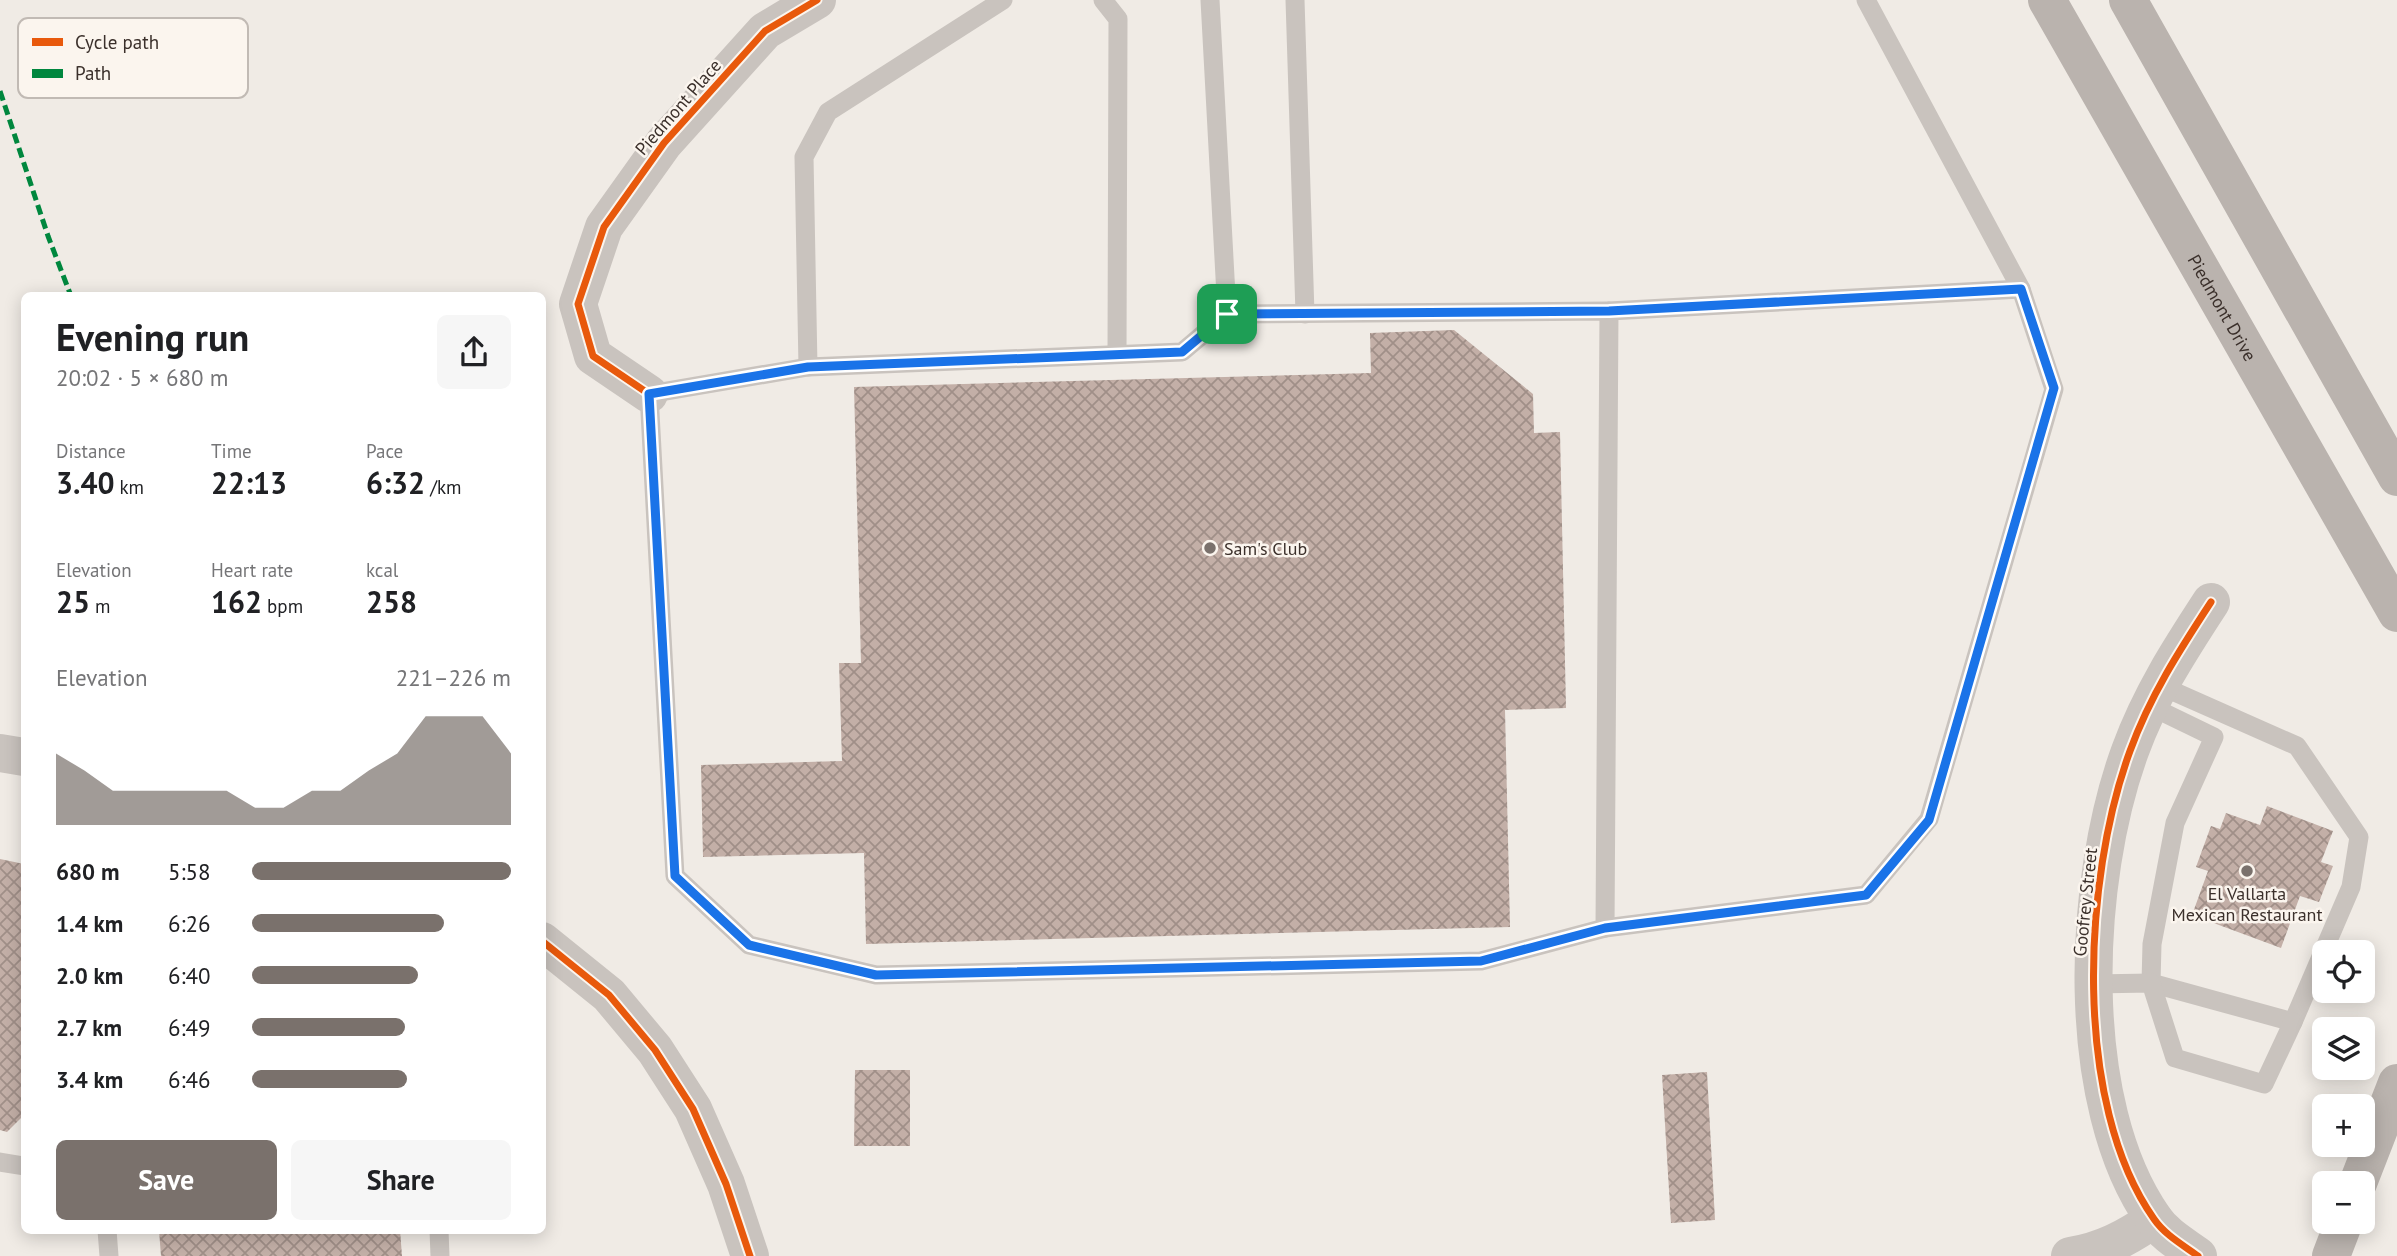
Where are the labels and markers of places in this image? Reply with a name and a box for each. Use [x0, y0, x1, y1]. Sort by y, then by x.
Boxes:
pin [1197, 284, 1257, 344]
place label: Sam's Club [1224, 537, 1307, 560]
marker: Sam's Club [1202, 540, 1218, 556]
marker: El Vallarta Mexican Restaurant [2239, 863, 2255, 879]
place label: El Vallarta Mexican Restaurant [2171, 882, 2323, 926]

